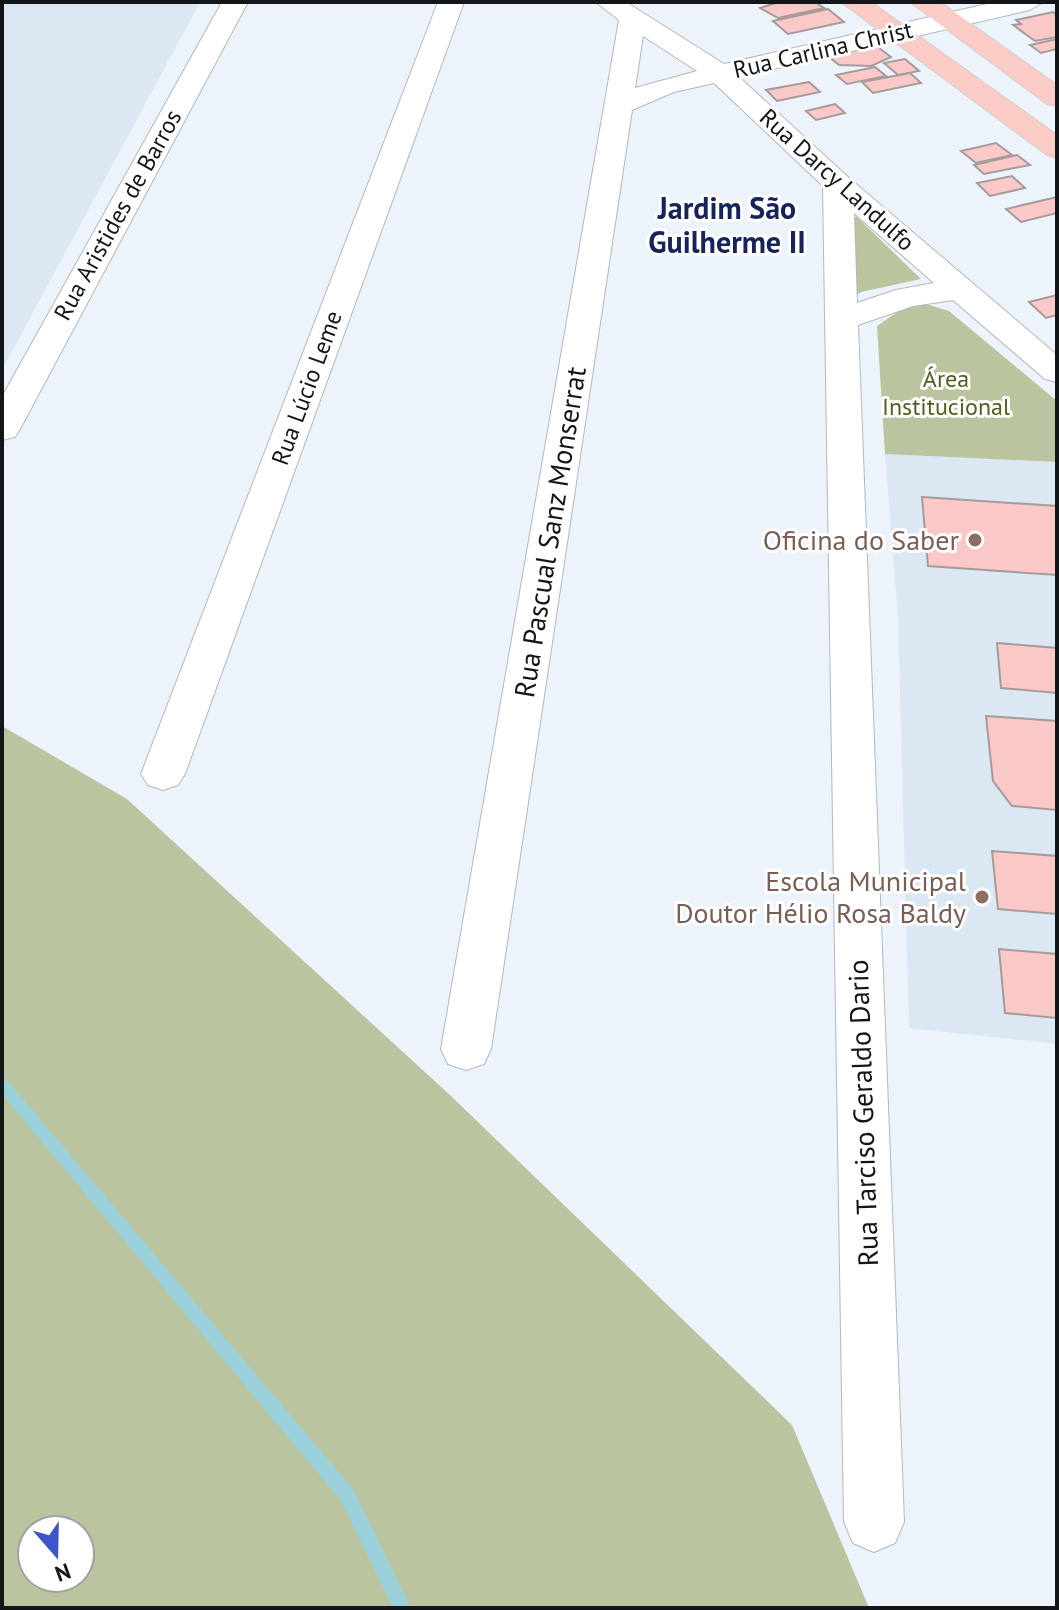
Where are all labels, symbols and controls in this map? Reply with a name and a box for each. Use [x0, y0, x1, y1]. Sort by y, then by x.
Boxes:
street label: Rua Carlina Christ [730, 14, 916, 85]
street label: Rua Darcy Landulfo [753, 102, 921, 258]
street label: Rua Aristides de Barros [47, 104, 188, 326]
district label: Jardim São Guilherme II [648, 188, 806, 261]
street label: Rua Lúcio Leme [264, 306, 349, 469]
street label: Rua Pascual Sanz Monserrat [505, 363, 594, 700]
park label: Área Institucional [882, 363, 1010, 422]
place label: Oficina do Saber [763, 521, 959, 558]
marker: Oficina do Saber [966, 531, 984, 549]
place label: Escola Municipal Doutor Hélio Rosa Baldy [675, 862, 966, 931]
marker: Escola Municipal Doutor Hélio Rosa Baldy [973, 888, 991, 906]
street label: Rua Tarciso Geraldo Dario [839, 959, 886, 1267]
north arrow [16, 1514, 96, 1594]
text: N [51, 1557, 74, 1588]

